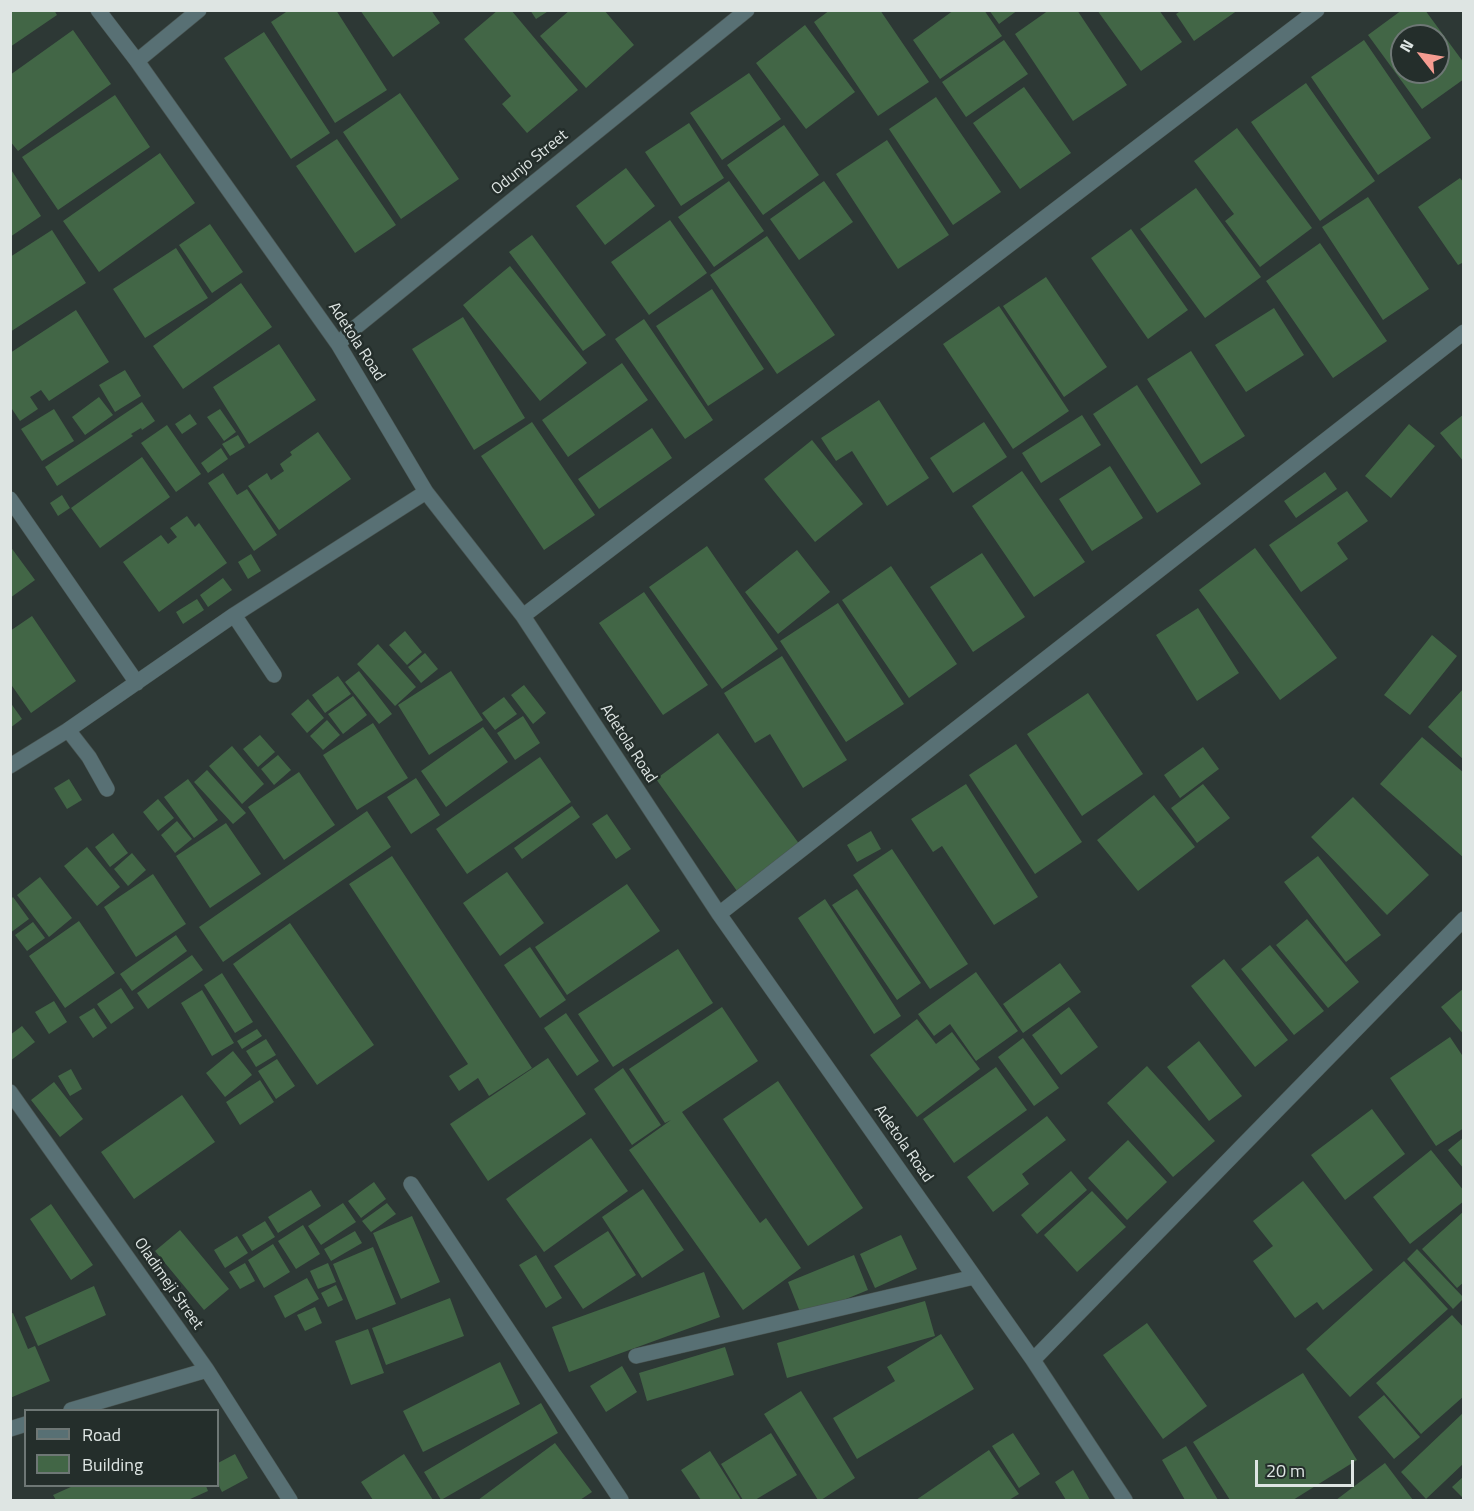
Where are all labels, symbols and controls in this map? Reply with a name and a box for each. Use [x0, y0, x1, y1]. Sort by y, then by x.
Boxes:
north arrow [1390, 24, 1450, 84]
text: N [1393, 35, 1419, 57]
street label: Odunjo Street [488, 126, 572, 200]
street label: Adetola Road [323, 299, 389, 385]
street label: Adetola Road [595, 701, 661, 787]
street label: Adetola Road [869, 1102, 937, 1186]
street label: Oladimeji Street [129, 1234, 207, 1334]
legend [24, 1409, 219, 1487]
text: Road [82, 1421, 121, 1448]
scale bar [1258, 1448, 1357, 1486]
text: Building [82, 1451, 143, 1478]
text: 20 m [1266, 1457, 1305, 1484]

